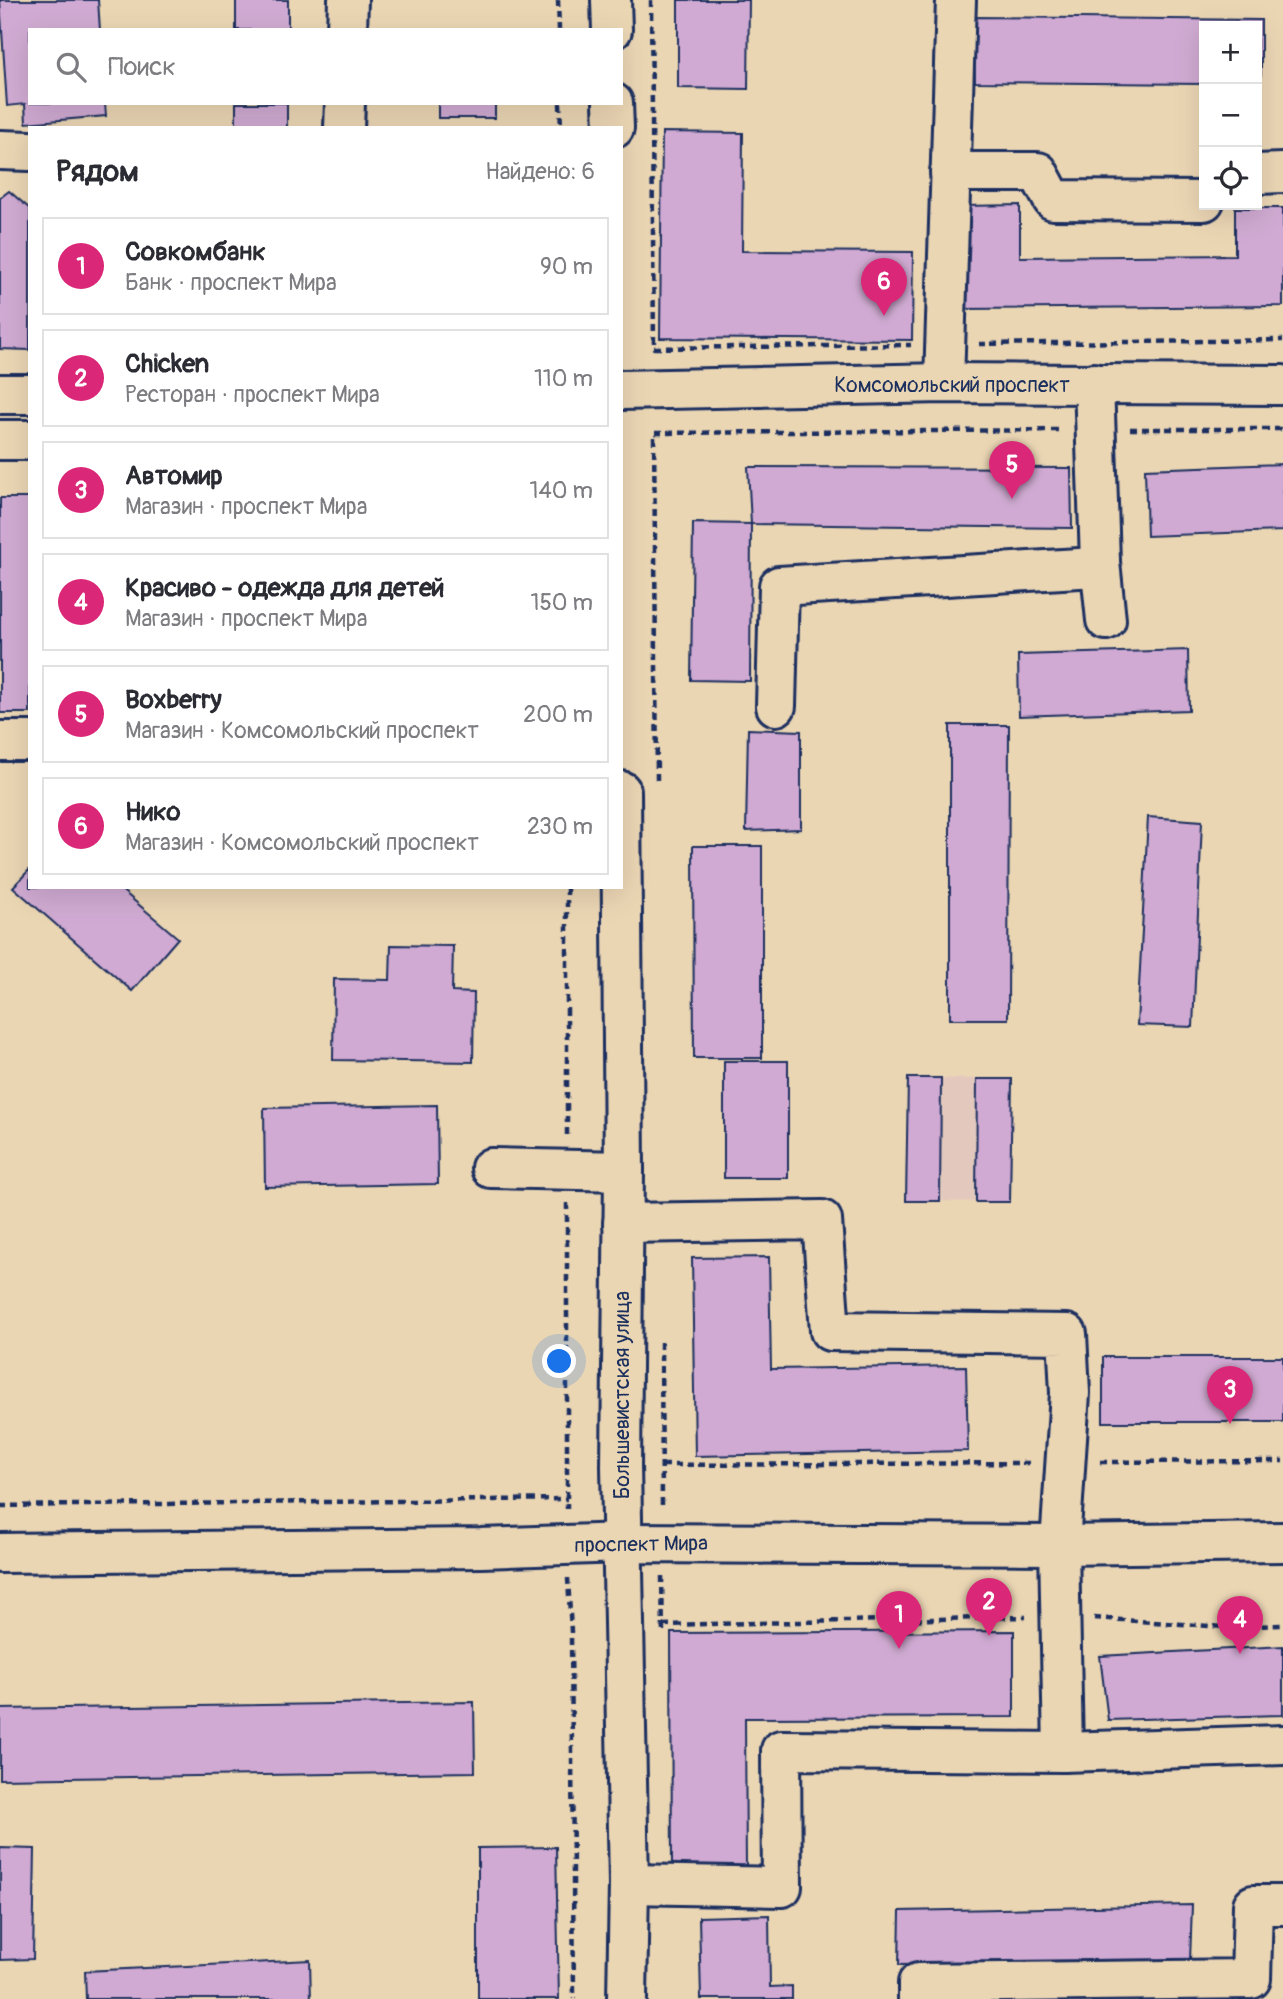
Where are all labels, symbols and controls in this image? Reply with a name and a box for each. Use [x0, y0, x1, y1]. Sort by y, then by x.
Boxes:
map controls [1199, 21, 1262, 210]
button: + [1199, 21, 1262, 84]
search box [28, 28, 623, 105]
icon: search [52, 48, 90, 86]
text: Поиск [108, 51, 176, 83]
button: − [1199, 84, 1262, 147]
button: locate [1199, 147, 1262, 210]
text: Рядом [56, 153, 139, 190]
text: Найдено: 6 [485, 157, 595, 186]
text: Совкомбанк [125, 236, 266, 268]
text: 1 [77, 252, 86, 281]
text: 90 m [540, 252, 593, 281]
pin: 6 [861, 258, 907, 316]
text: Банк · проспект Мира [125, 268, 337, 297]
text: Chicken [125, 348, 209, 380]
text: 2 [75, 364, 87, 393]
text: 110 m [534, 364, 593, 393]
street label: Комсомольский проспект [834, 372, 1070, 399]
text: Ресторан · проспект Мира [125, 380, 380, 409]
pin: 5 [989, 441, 1035, 499]
text: Автомир [125, 460, 223, 492]
text: 3 [75, 476, 87, 505]
text: 140 m [530, 476, 593, 505]
text: Магазин · проспект Мира [125, 492, 367, 521]
text: Красиво - одежда для детей [125, 572, 444, 604]
text: 4 [74, 588, 88, 617]
text: 150 m [530, 588, 593, 617]
text: Магазин · проспект Мира [125, 604, 367, 633]
text: Boxberry [125, 684, 222, 716]
text: 5 [75, 700, 87, 729]
text: 200 m [523, 700, 593, 729]
text: Магазин · Комсомольский проспект [125, 716, 479, 745]
text: Нико [125, 796, 180, 828]
text: 6 [74, 812, 88, 841]
text: 230 m [527, 812, 593, 841]
text: Магазин · Комсомольский проспект [125, 828, 479, 857]
street label: Большевистская улица [609, 1291, 636, 1499]
your location [542, 1344, 576, 1378]
pin: 3 [1207, 1366, 1253, 1424]
street label: проспект Мира [574, 1530, 708, 1559]
pin: 2 [966, 1578, 1012, 1636]
pin: 1 [876, 1591, 922, 1649]
pin: 4 [1217, 1596, 1263, 1654]

